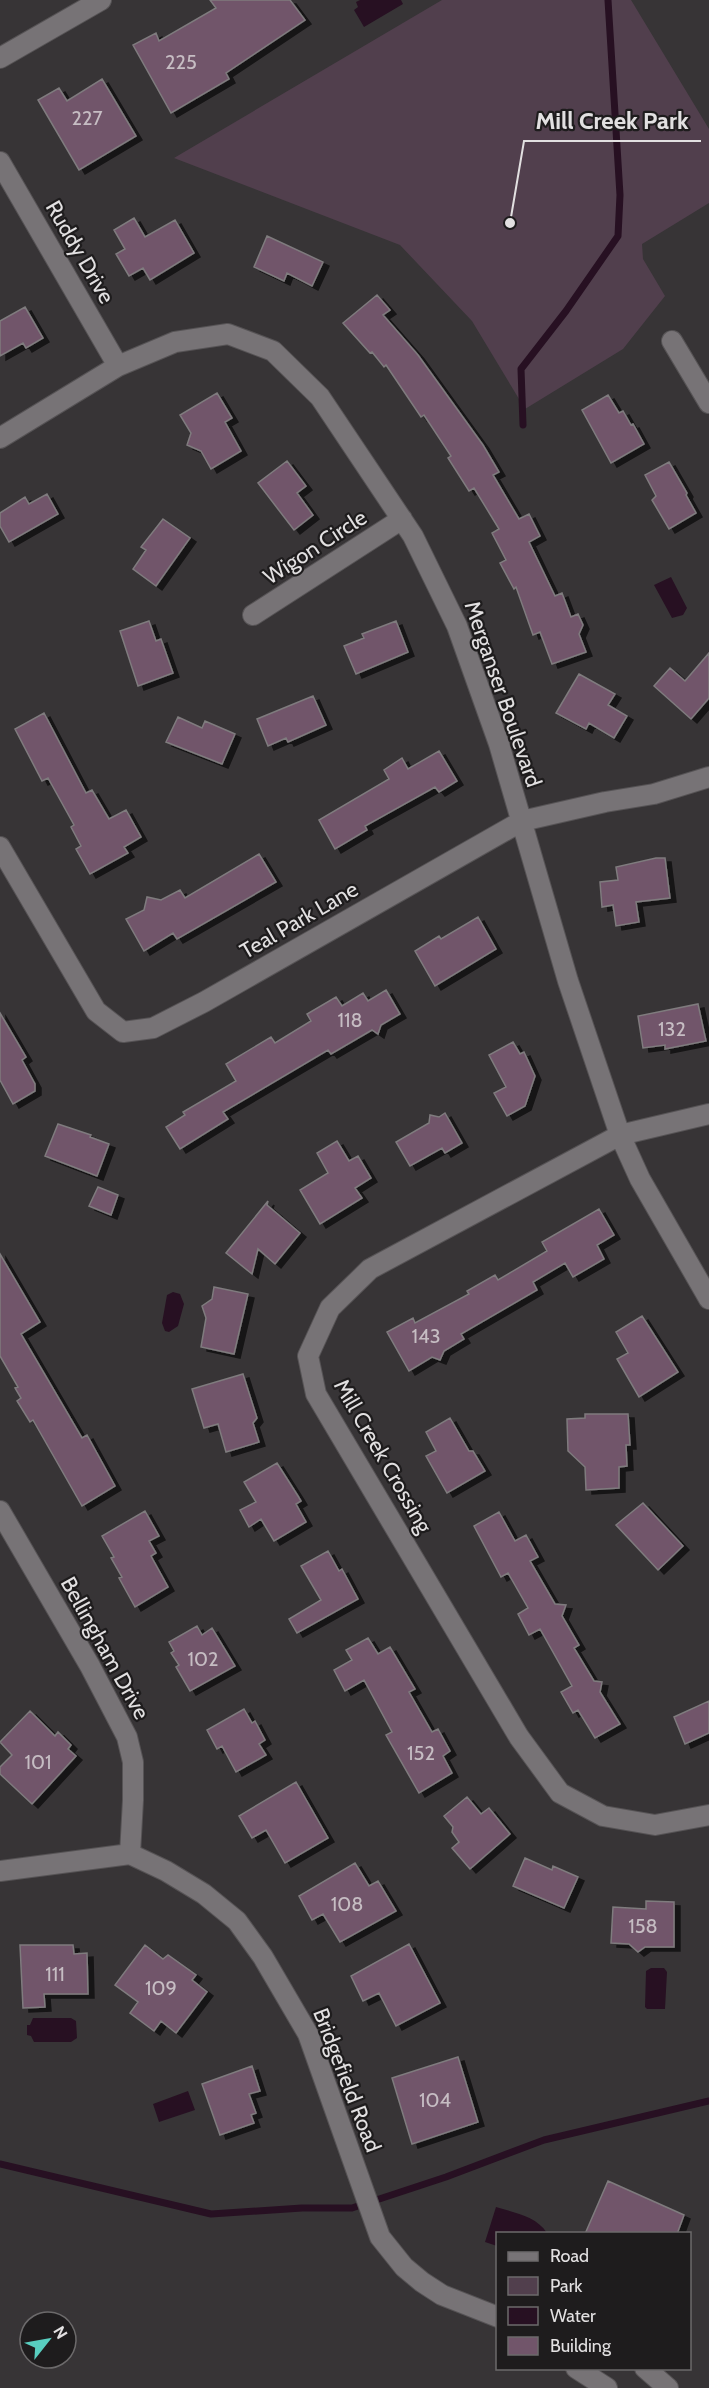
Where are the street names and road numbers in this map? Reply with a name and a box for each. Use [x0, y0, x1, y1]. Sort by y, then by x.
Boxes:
street label: Ruddy Drive [40, 196, 120, 308]
street label: Wigon Circle [258, 504, 372, 590]
street label: Merganser Boulevard [459, 597, 547, 791]
street label: Teal Park Lane [235, 875, 363, 965]
street label: Mill Creek Crossing [328, 1374, 439, 1539]
street label: Bellingham Drive [55, 1572, 155, 1724]
street label: Bridgefield Road [307, 2004, 387, 2156]

